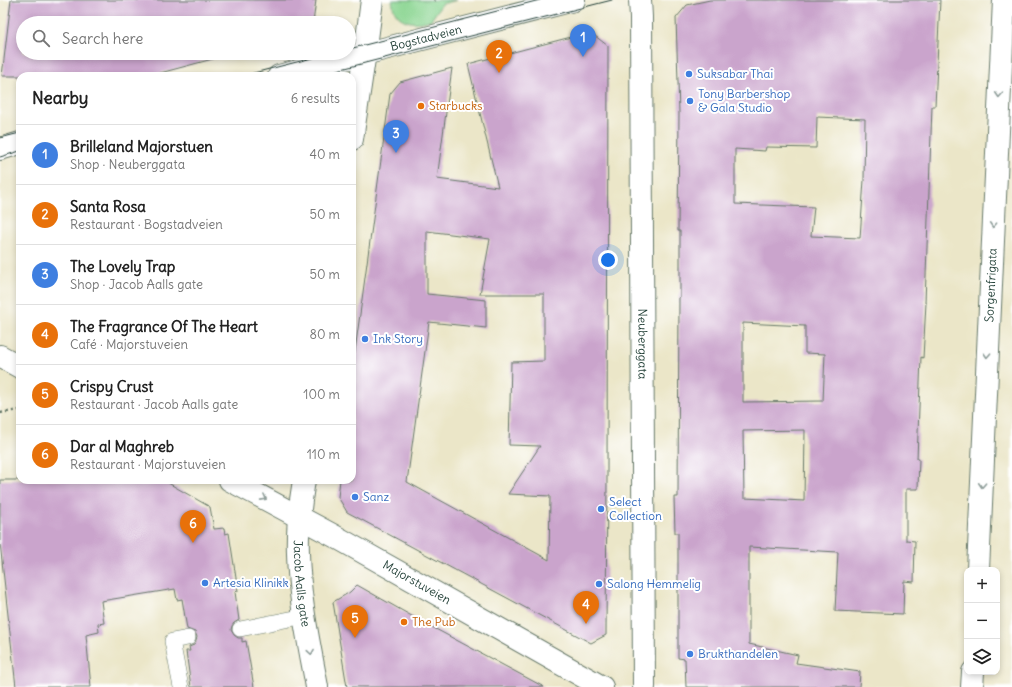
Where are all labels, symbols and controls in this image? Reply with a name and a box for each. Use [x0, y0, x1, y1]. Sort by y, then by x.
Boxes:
search box [16, 16, 356, 60]
street label: Bogstadveien [389, 21, 463, 54]
pin: 1 [570, 24, 596, 57]
icon: search [30, 27, 52, 49]
text: Search here [62, 29, 143, 48]
pin: 2 [486, 40, 512, 73]
place label: Suksabar Thai [697, 66, 773, 81]
marker: Suksabar Thai [684, 69, 694, 79]
place label: Tony Barbershop & Gala Studio [698, 86, 791, 115]
text: Nearby [32, 87, 88, 109]
text: 6 results [291, 90, 340, 107]
one-way arrow [995, 92, 1004, 98]
marker: Tony Barbershop & Gala Studio [685, 96, 695, 106]
place label: Starbucks [429, 98, 483, 113]
marker: Starbucks [416, 101, 426, 111]
pin: 3 [383, 120, 409, 153]
text: Brilleland Majorstuen [70, 137, 213, 156]
text: 1 [42, 146, 48, 163]
text: 40 m [309, 146, 340, 163]
text: Shop · Neuberggata [70, 156, 185, 173]
text: Santa Rosa [70, 197, 146, 216]
text: 2 [41, 206, 49, 223]
text: 50 m [309, 206, 340, 223]
text: Restaurant · Bogstadveien [70, 216, 223, 233]
one-way arrow [989, 222, 998, 228]
street label: Sorgenfrigata [981, 248, 1000, 323]
your location [598, 250, 618, 270]
text: The Lovely Trap [70, 257, 175, 276]
text: 3 [41, 266, 49, 283]
text: 50 m [309, 266, 340, 283]
text: Shop · Jacob Aalls gate [70, 276, 203, 293]
street label: Neuberggata [635, 309, 651, 379]
text: The Fragrance Of The Heart [70, 317, 258, 336]
text: 4 [41, 326, 49, 343]
text: 80 m [309, 326, 340, 343]
place label: Ink Story [373, 331, 423, 346]
marker: Ink Story [360, 334, 370, 344]
text: Café · Majorstuveien [70, 336, 188, 353]
one-way arrow [983, 352, 992, 358]
text: Crispy Crust [70, 377, 153, 396]
text: 5 [41, 386, 49, 403]
text: 100 m [303, 386, 340, 403]
text: Restaurant · Jacob Aalls gate [70, 396, 238, 413]
text: Dar al Maghreb [70, 437, 174, 456]
text: 6 [41, 446, 49, 463]
text: 110 m [307, 446, 340, 463]
text: Restaurant · Majorstuveien [70, 456, 226, 473]
one-way arrow [977, 481, 986, 488]
place label: Sanz [363, 489, 389, 504]
marker: Sanz [350, 492, 360, 502]
one-way arrow [260, 493, 268, 501]
place label: Select Collection [609, 494, 662, 523]
marker: Select Collection [596, 504, 606, 514]
pin: 6 [180, 510, 206, 543]
street label: Jacob Aalls gate [291, 540, 314, 628]
street label: Majorstuveien [380, 557, 454, 607]
map controls [964, 567, 1000, 675]
button: + [964, 567, 1000, 603]
place label: Artesia Klinikk [213, 575, 289, 590]
place label: Salong Hemmelig [607, 576, 701, 591]
marker: Artesia Klinikk [200, 578, 210, 588]
marker: Salong Hemmelig [594, 579, 604, 589]
pin: 4 [573, 591, 599, 624]
button: − [964, 603, 1000, 639]
pin: 5 [342, 605, 368, 638]
place label: The Pub [412, 614, 456, 629]
marker: The Pub [399, 617, 409, 627]
button: layers [964, 639, 1000, 675]
place label: Brukthandelen [698, 646, 778, 661]
one-way arrow [306, 649, 315, 655]
marker: Brukthandelen [685, 649, 695, 659]

